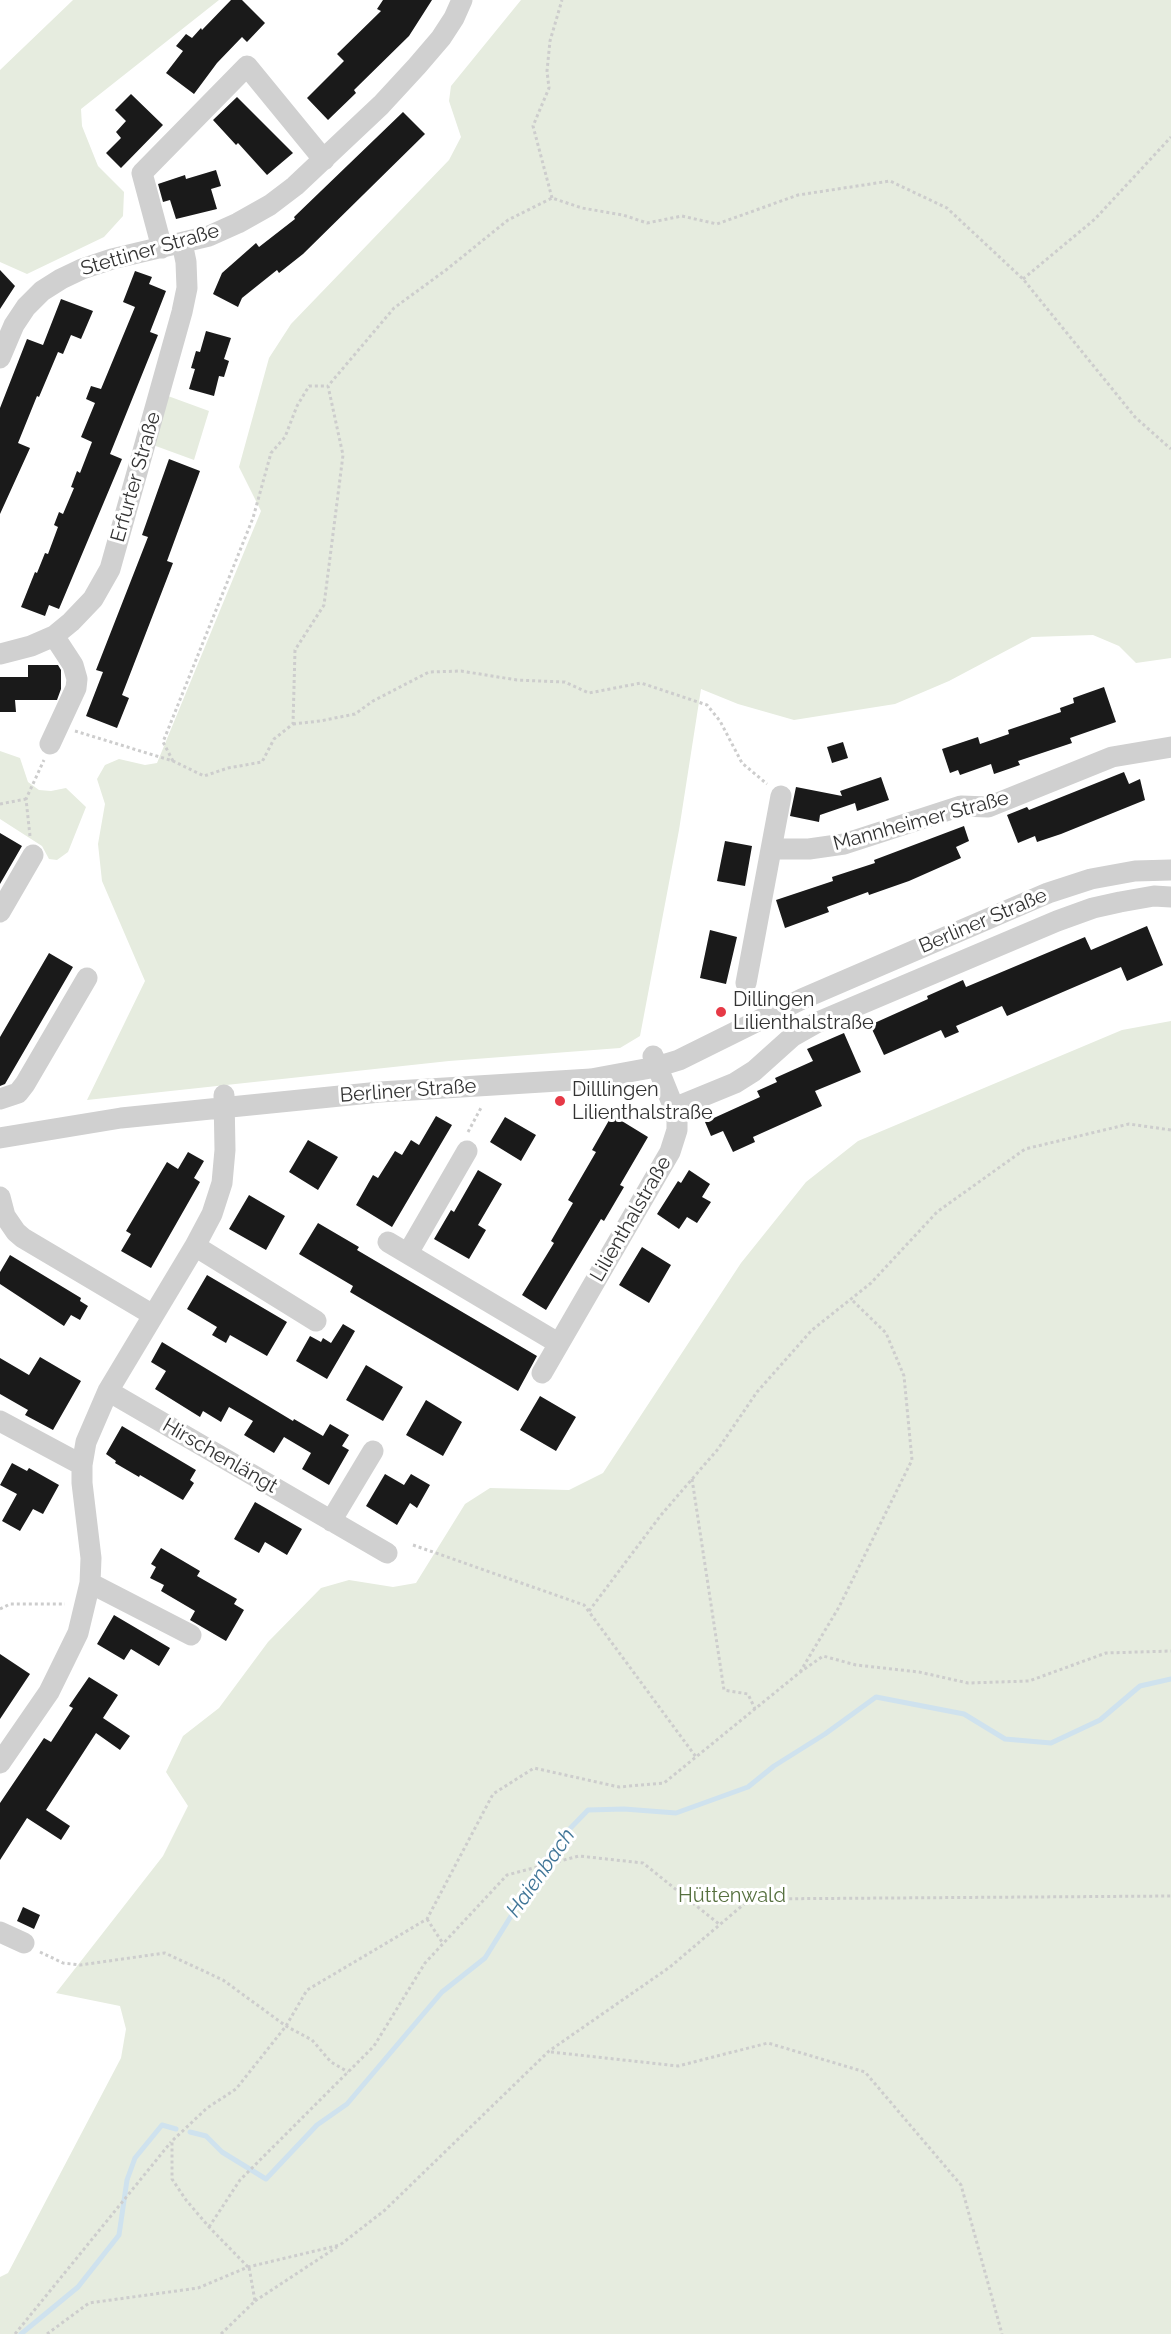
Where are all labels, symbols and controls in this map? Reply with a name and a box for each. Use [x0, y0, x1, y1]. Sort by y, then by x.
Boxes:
street label: Stettiner Straße [78, 219, 222, 281]
street label: Erfurter Straße [106, 409, 166, 545]
street label: Mannheimer Straße [830, 786, 1012, 856]
street label: Berliner Straße [915, 883, 1051, 959]
place label: Dillingen Lilienthalstraße [733, 988, 874, 1035]
marker: Dillingen Lilienthalstraße [714, 1005, 728, 1019]
street label: Berliner Straße [339, 1074, 477, 1108]
place label: Dilllingen Lilienthalstraße [572, 1078, 713, 1125]
marker: Dilllingen Lilienthalstraße [553, 1094, 567, 1108]
street label: Lilienthalstraße [585, 1152, 677, 1286]
street label: Hirschenlängt [158, 1413, 282, 1499]
water label: Haienbach [501, 1824, 581, 1922]
park label: Hüttenwald [678, 1884, 786, 1908]

